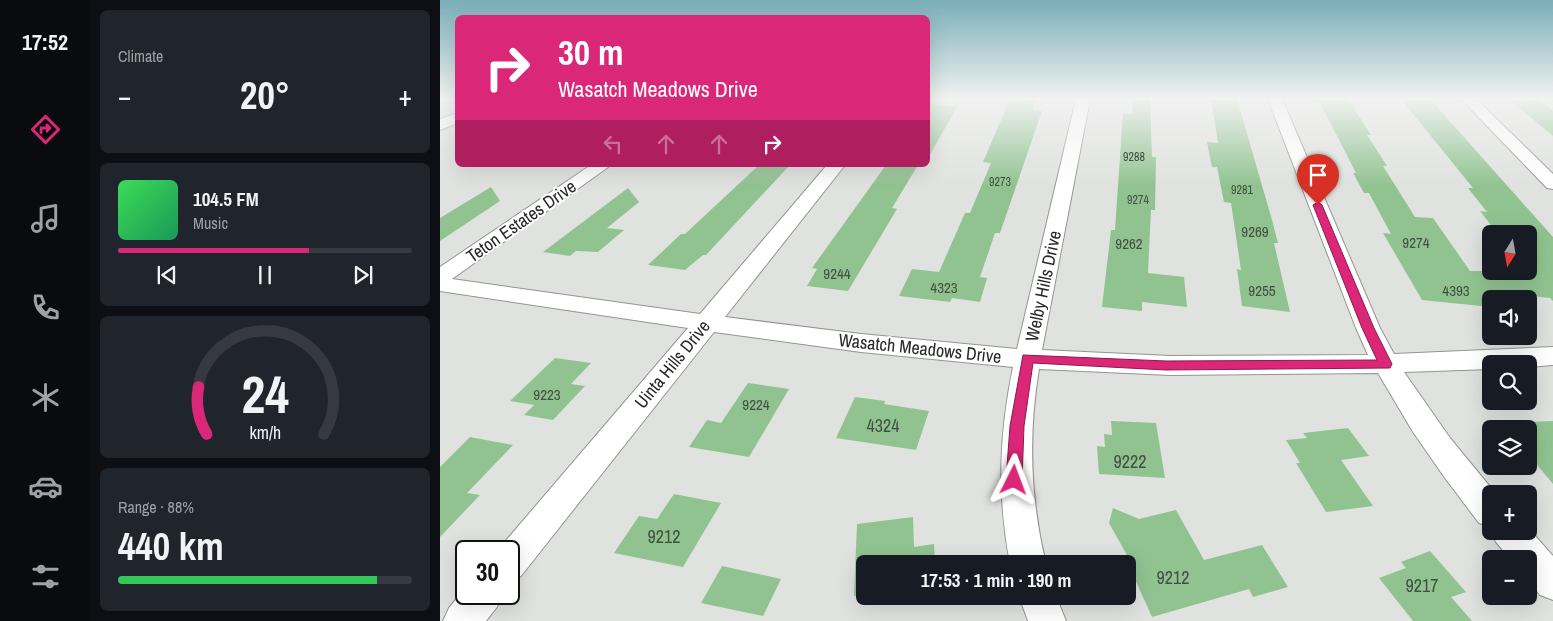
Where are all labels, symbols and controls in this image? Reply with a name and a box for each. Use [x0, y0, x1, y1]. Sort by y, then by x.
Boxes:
text: 17:52 [22, 27, 68, 57]
text: 30 m [558, 29, 623, 76]
icon: right [475, 35, 540, 100]
text: Climate [118, 45, 163, 67]
text: 20° [240, 70, 290, 121]
text: Wasatch Meadows Drive [558, 74, 758, 104]
text: − [118, 77, 131, 115]
text: + [399, 77, 412, 115]
icon: directions [28, 112, 63, 147]
icon: left [599, 130, 627, 158]
icon: ahead [652, 130, 680, 158]
icon: ahead [705, 130, 733, 158]
icon: right [758, 130, 786, 158]
house number: 9288 [1123, 149, 1145, 165]
pin [1297, 154, 1339, 205]
icon: arrive [1304, 161, 1332, 189]
street label: Teton Estates Drive [461, 174, 581, 268]
house number: 9273 [989, 174, 1011, 190]
house number: 9281 [1231, 182, 1253, 198]
text: 104.5 FM [193, 186, 259, 212]
house number: 9274 [1127, 192, 1149, 208]
icon: music [28, 201, 63, 236]
text: Music [193, 212, 228, 234]
house number: 9269 [1241, 221, 1269, 242]
north arrow [1482, 225, 1538, 280]
map controls [1482, 225, 1537, 605]
street label: Welby Hills Drive [1019, 228, 1067, 344]
house number: 9274 [1402, 232, 1430, 253]
house number: 9262 [1115, 233, 1143, 254]
icon: previous [153, 261, 181, 289]
icon: pause [251, 261, 279, 289]
icon: next [349, 261, 377, 289]
house number: 9244 [823, 263, 851, 284]
house number: 4323 [930, 277, 958, 298]
house number: 9255 [1248, 280, 1276, 301]
house number: 4393 [1442, 280, 1470, 301]
icon: phone [28, 290, 63, 325]
button: sound [1482, 290, 1537, 345]
street label: Uinta Hills Drive [628, 314, 716, 414]
street label: Wasatch Meadows Drive [837, 327, 1003, 369]
button: search [1482, 355, 1537, 410]
text: 24 [241, 359, 289, 429]
icon: climate [28, 380, 63, 415]
house number: 9223 [533, 384, 561, 405]
house number: 9224 [742, 394, 770, 415]
house number: 4324 [867, 413, 899, 438]
button: layers [1482, 420, 1537, 475]
text: km/h [249, 421, 281, 445]
house number: 9222 [1114, 449, 1146, 474]
position arrow [987, 453, 1039, 505]
icon: car [28, 469, 63, 504]
button: + [1482, 485, 1537, 540]
text: Range · 88% [118, 496, 194, 518]
text: 440 km [118, 521, 224, 572]
house number: 9212 [648, 524, 680, 549]
speed limit sign: 30 [455, 540, 520, 605]
button: − [1482, 550, 1537, 605]
icon: filters [28, 559, 63, 594]
house number: 9212 [1157, 565, 1189, 590]
text: 17:53 · 1 min · 190 m [921, 567, 1071, 593]
house number: 9217 [1406, 573, 1438, 598]

